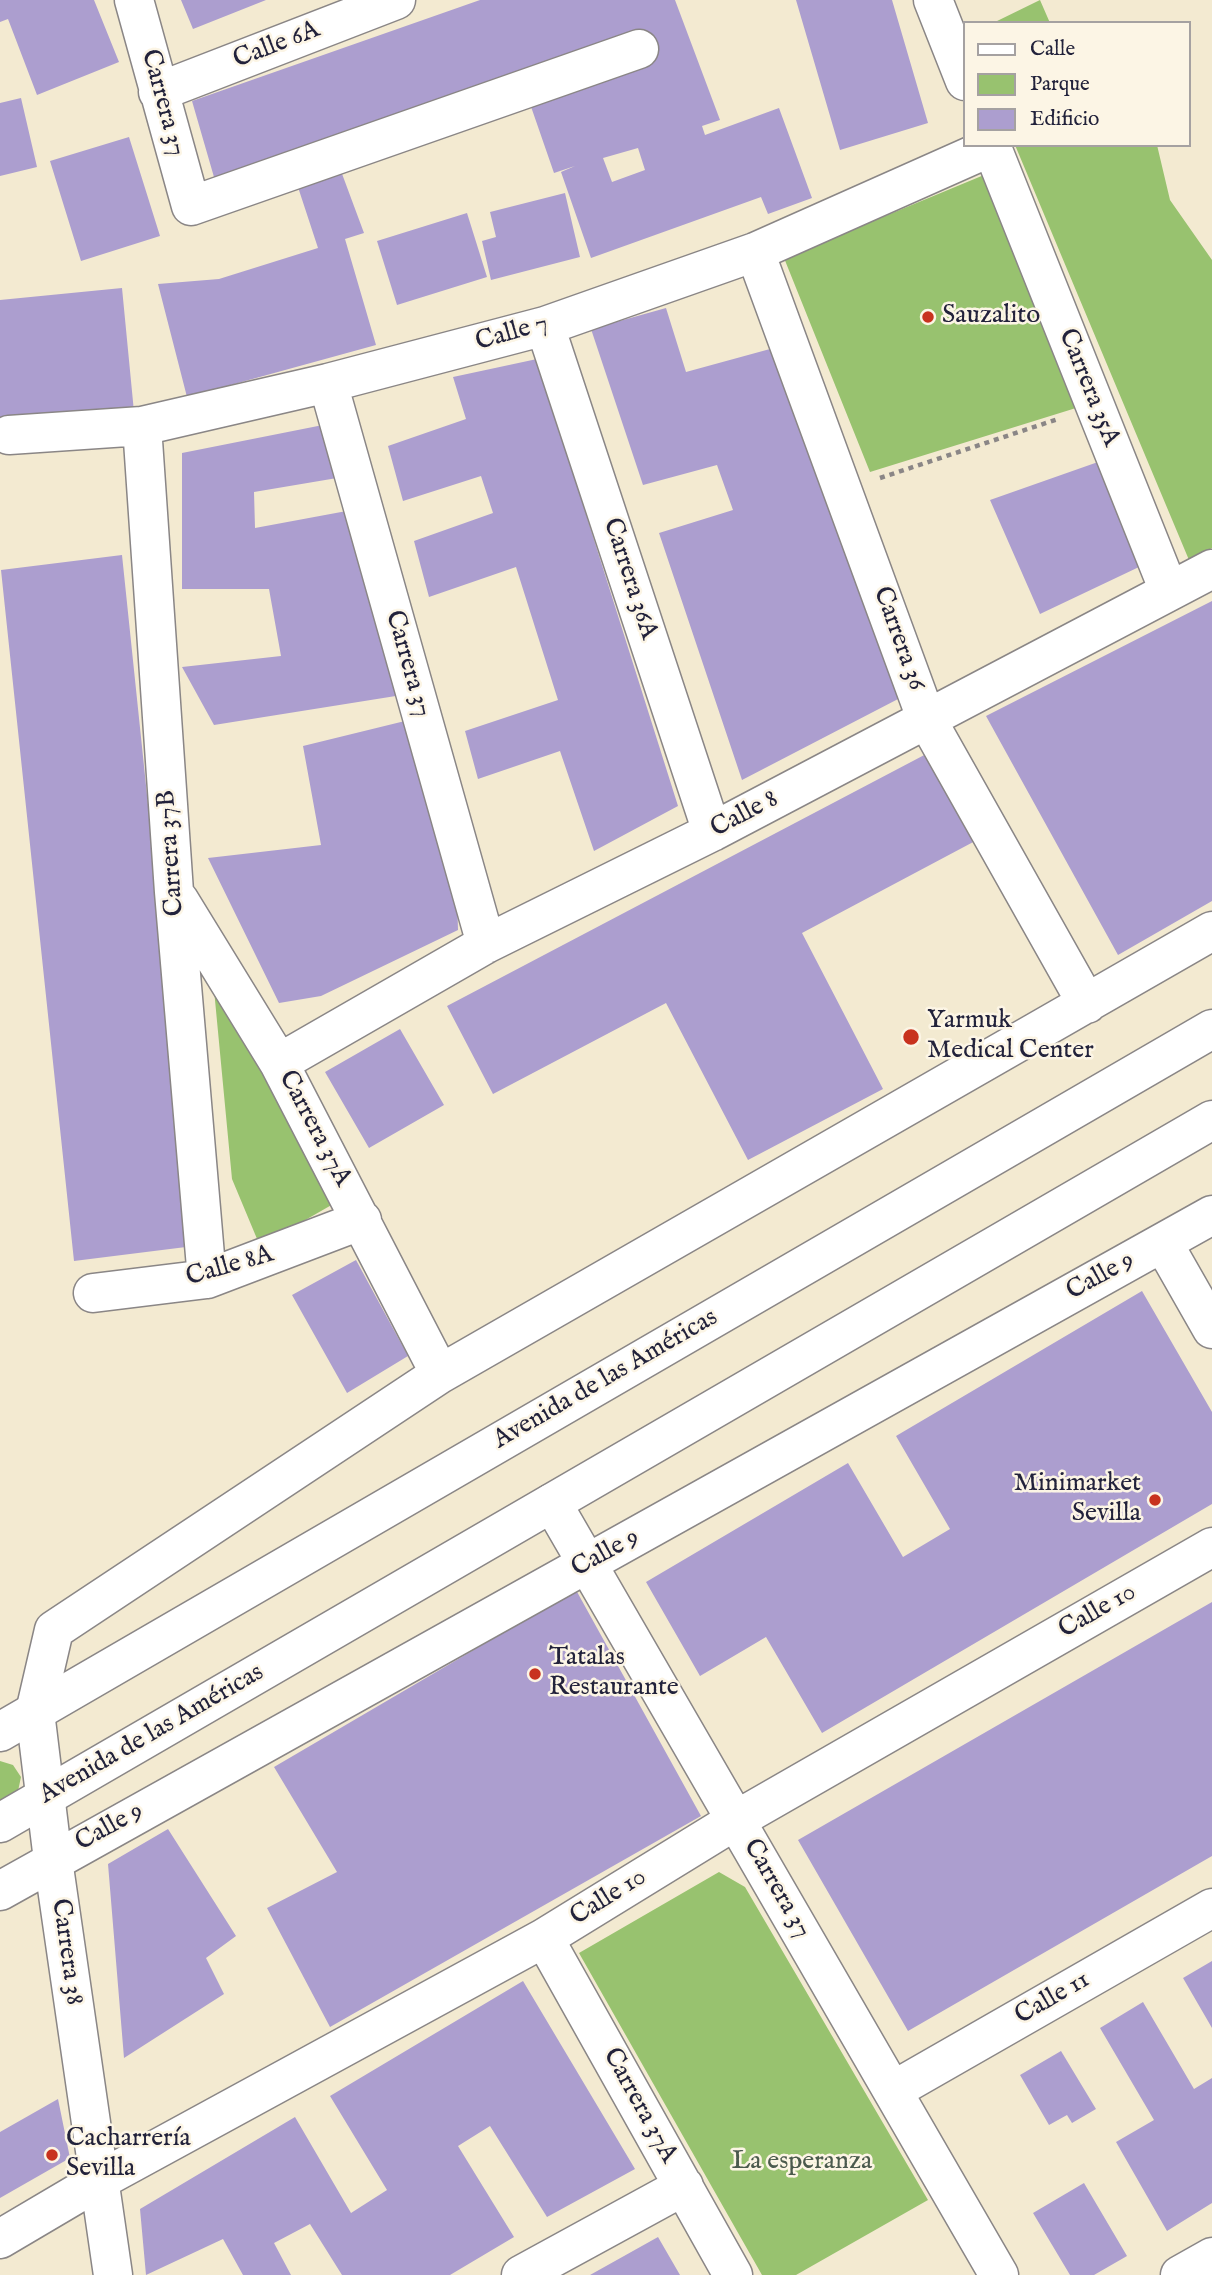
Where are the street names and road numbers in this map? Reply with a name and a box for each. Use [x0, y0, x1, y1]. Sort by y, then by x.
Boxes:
street label: Calle 6A [229, 15, 325, 77]
street label: Carrera 37 [133, 46, 191, 160]
street label: Calle 7 [472, 309, 552, 359]
street label: Carrera 35A [1050, 325, 1126, 451]
street label: Carrera 36A [595, 514, 663, 644]
street label: Carrera 36 [865, 583, 931, 695]
street label: Carrera 37 [377, 607, 437, 721]
street label: Calle 8 [706, 784, 784, 846]
street label: Carrera 37B [152, 789, 192, 917]
street label: Carrera 37A [270, 1066, 358, 1192]
street label: Calle 8A [183, 1240, 277, 1294]
street label: Calle 9 [1062, 1246, 1140, 1308]
street label: Avenida de las Américas [488, 1303, 724, 1457]
street label: Calle 9 [567, 1523, 645, 1585]
street label: Calle 10 [1054, 1578, 1142, 1646]
street label: Avenida de las Américas [34, 1658, 270, 1812]
street label: Calle 9 [71, 1797, 149, 1859]
street label: Carrera 37 [735, 1834, 817, 1944]
street label: Calle 10 [565, 1863, 653, 1933]
street label: Carrera 38 [43, 1897, 89, 2007]
street label: Calle 11 [1010, 1965, 1096, 2033]
street label: Carrera 37A [595, 2043, 683, 2169]

